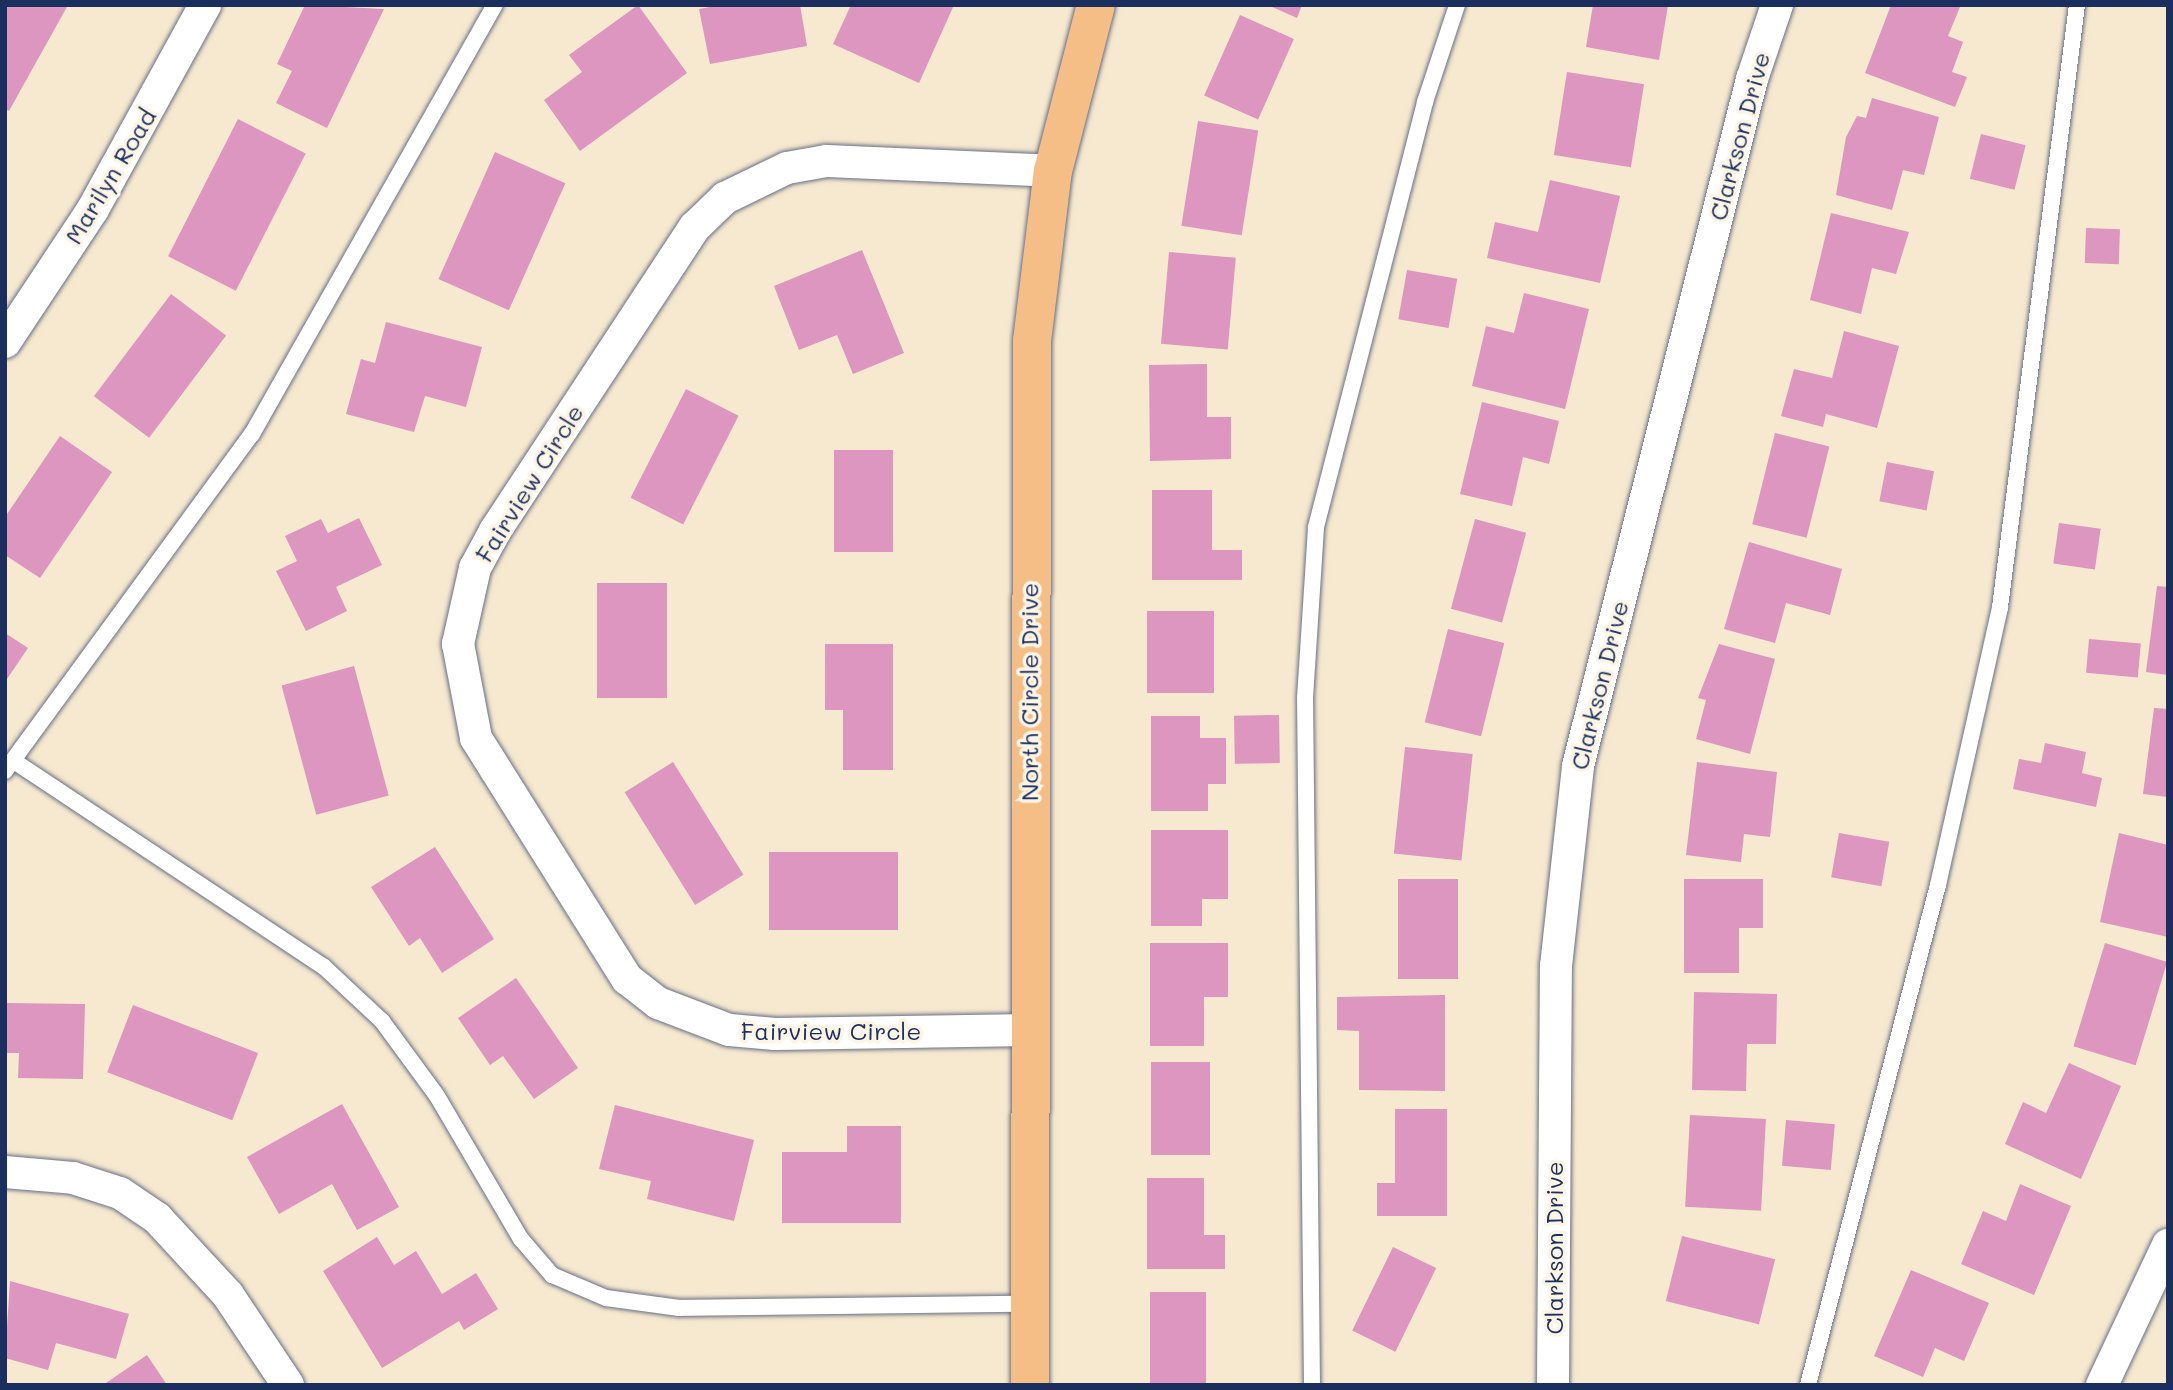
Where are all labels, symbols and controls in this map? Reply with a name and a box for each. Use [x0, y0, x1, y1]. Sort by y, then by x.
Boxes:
street label: Clarkson Drive [1703, 49, 1775, 223]
street label: Marilyn Road [58, 103, 162, 249]
street label: Fairview Circle [469, 399, 589, 567]
street label: North Circle Drive [1015, 583, 1043, 801]
street label: Clarkson Drive [1564, 597, 1634, 773]
street label: Fairview Circle [741, 1017, 921, 1045]
street label: Clarkson Drive [1540, 1161, 1568, 1335]

